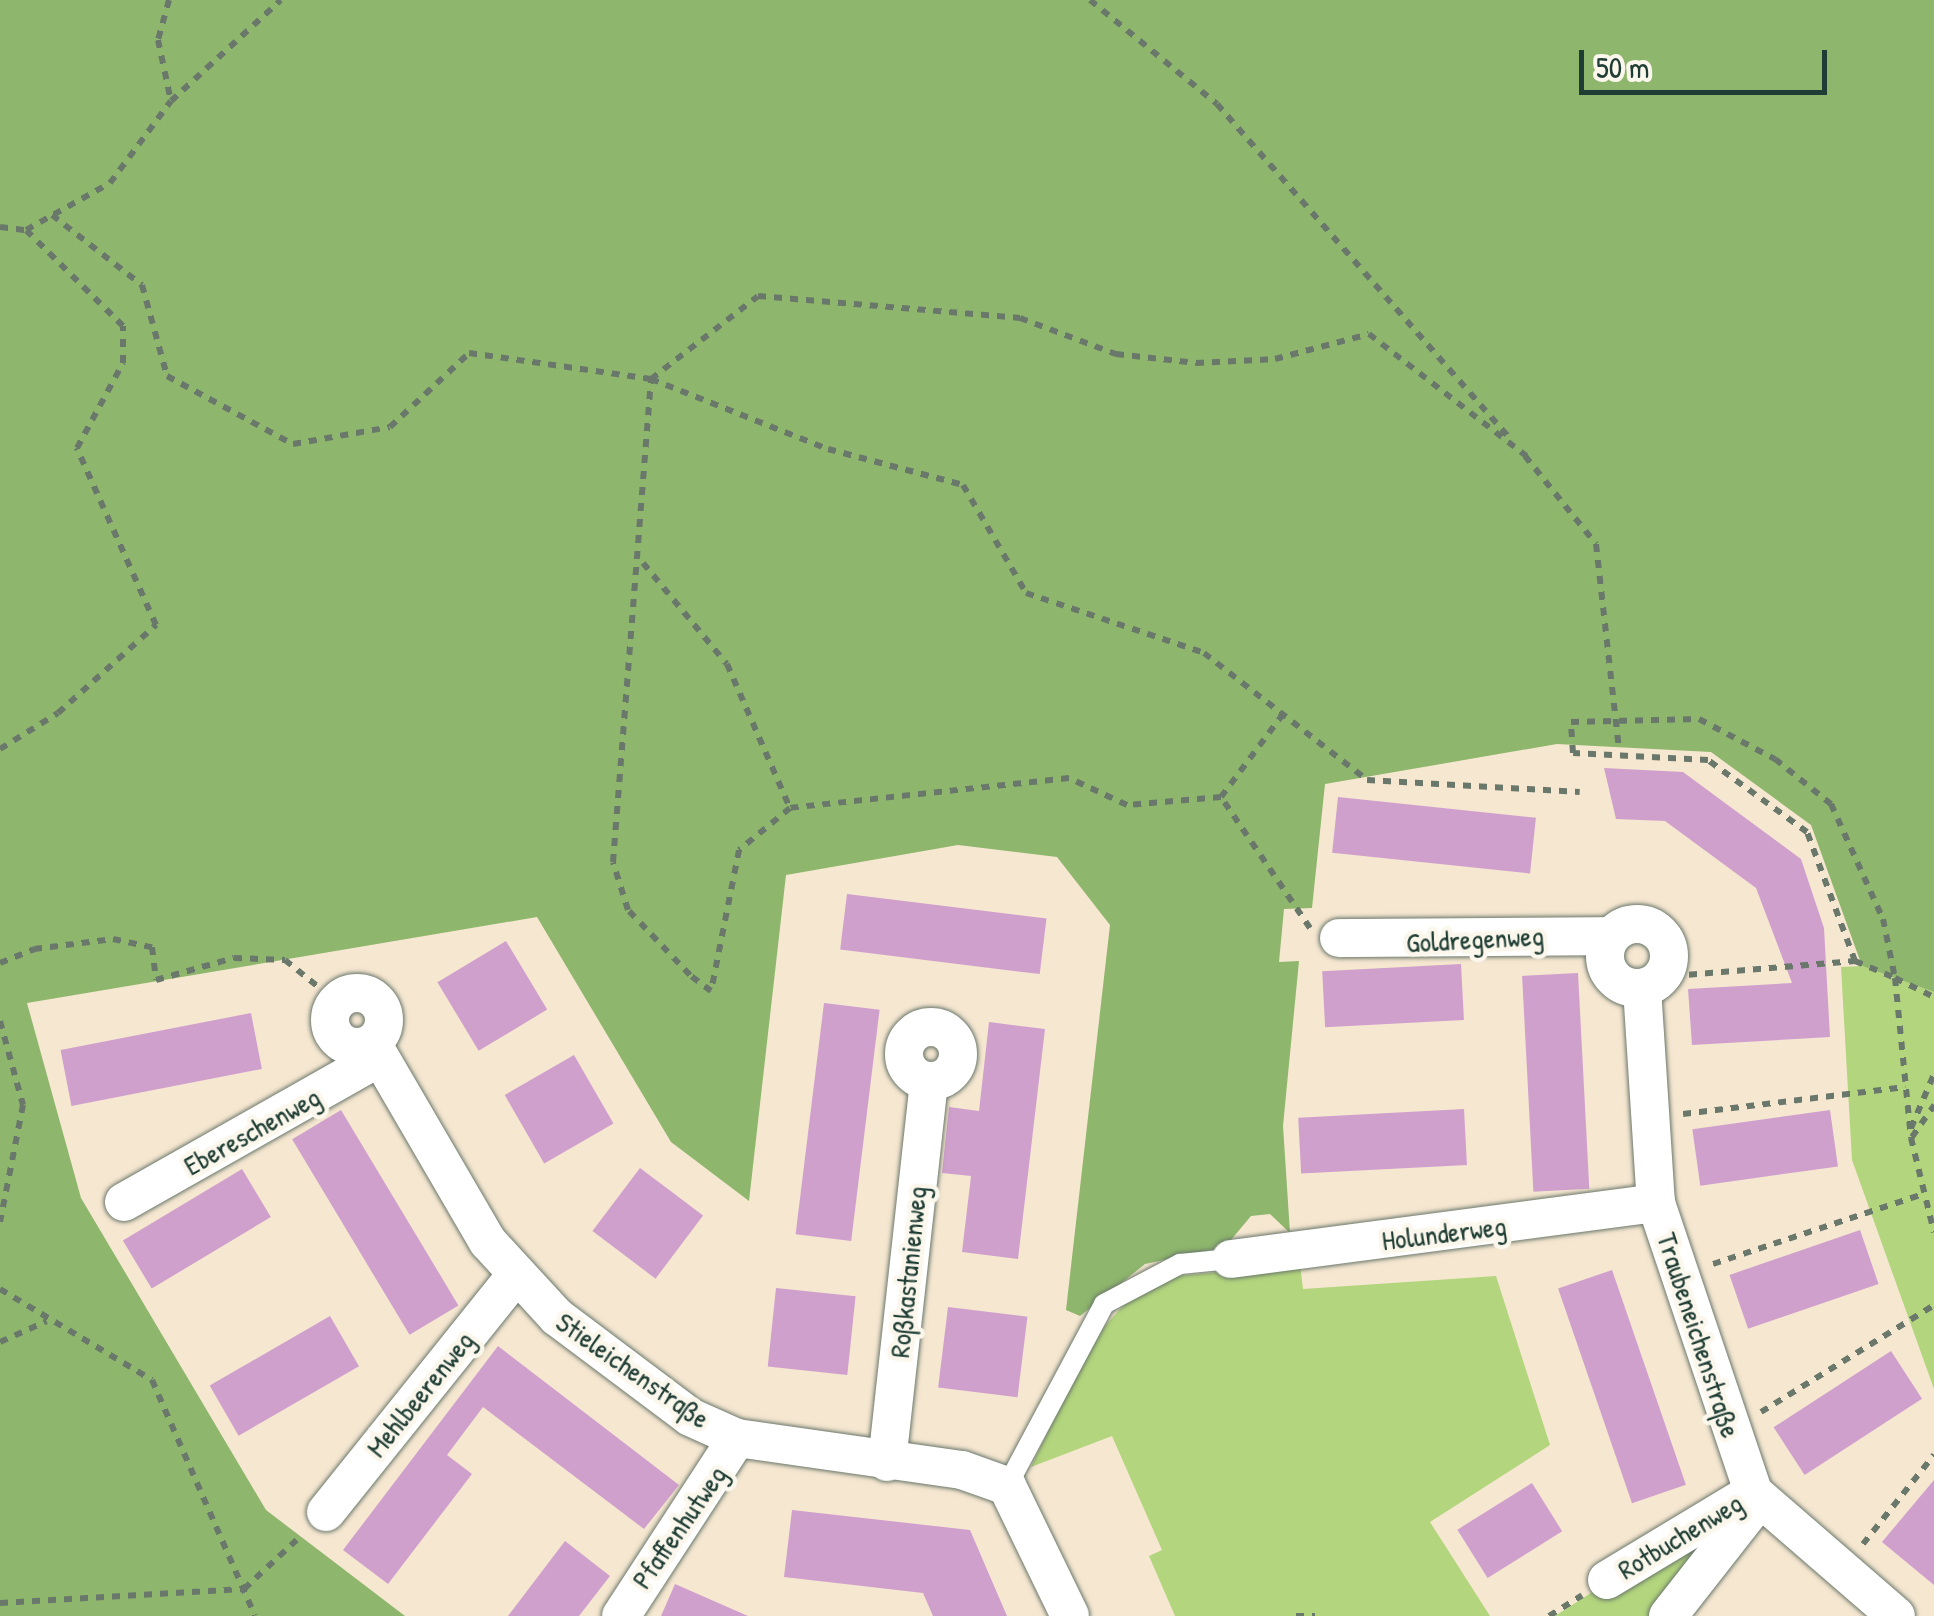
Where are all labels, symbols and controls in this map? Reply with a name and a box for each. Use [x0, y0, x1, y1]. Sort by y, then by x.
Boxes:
scale bar [1584, 30, 1832, 92]
text: 50 m [1596, 47, 1649, 87]
street label: Goldregenweg [1405, 919, 1545, 959]
street label: Ebereschenweg [178, 1080, 326, 1182]
street label: Roßkastanienweg [882, 1185, 934, 1359]
street label: Holunderweg [1380, 1209, 1508, 1257]
street label: Traubeneichenstraße [1650, 1228, 1748, 1442]
street label: Stieleichenstraße [550, 1305, 716, 1435]
street label: Mehlbeerenweg [359, 1324, 481, 1464]
street label: Pfaffenhutweg [624, 1459, 734, 1595]
street label: Rotbuchenweg [1612, 1486, 1748, 1586]

